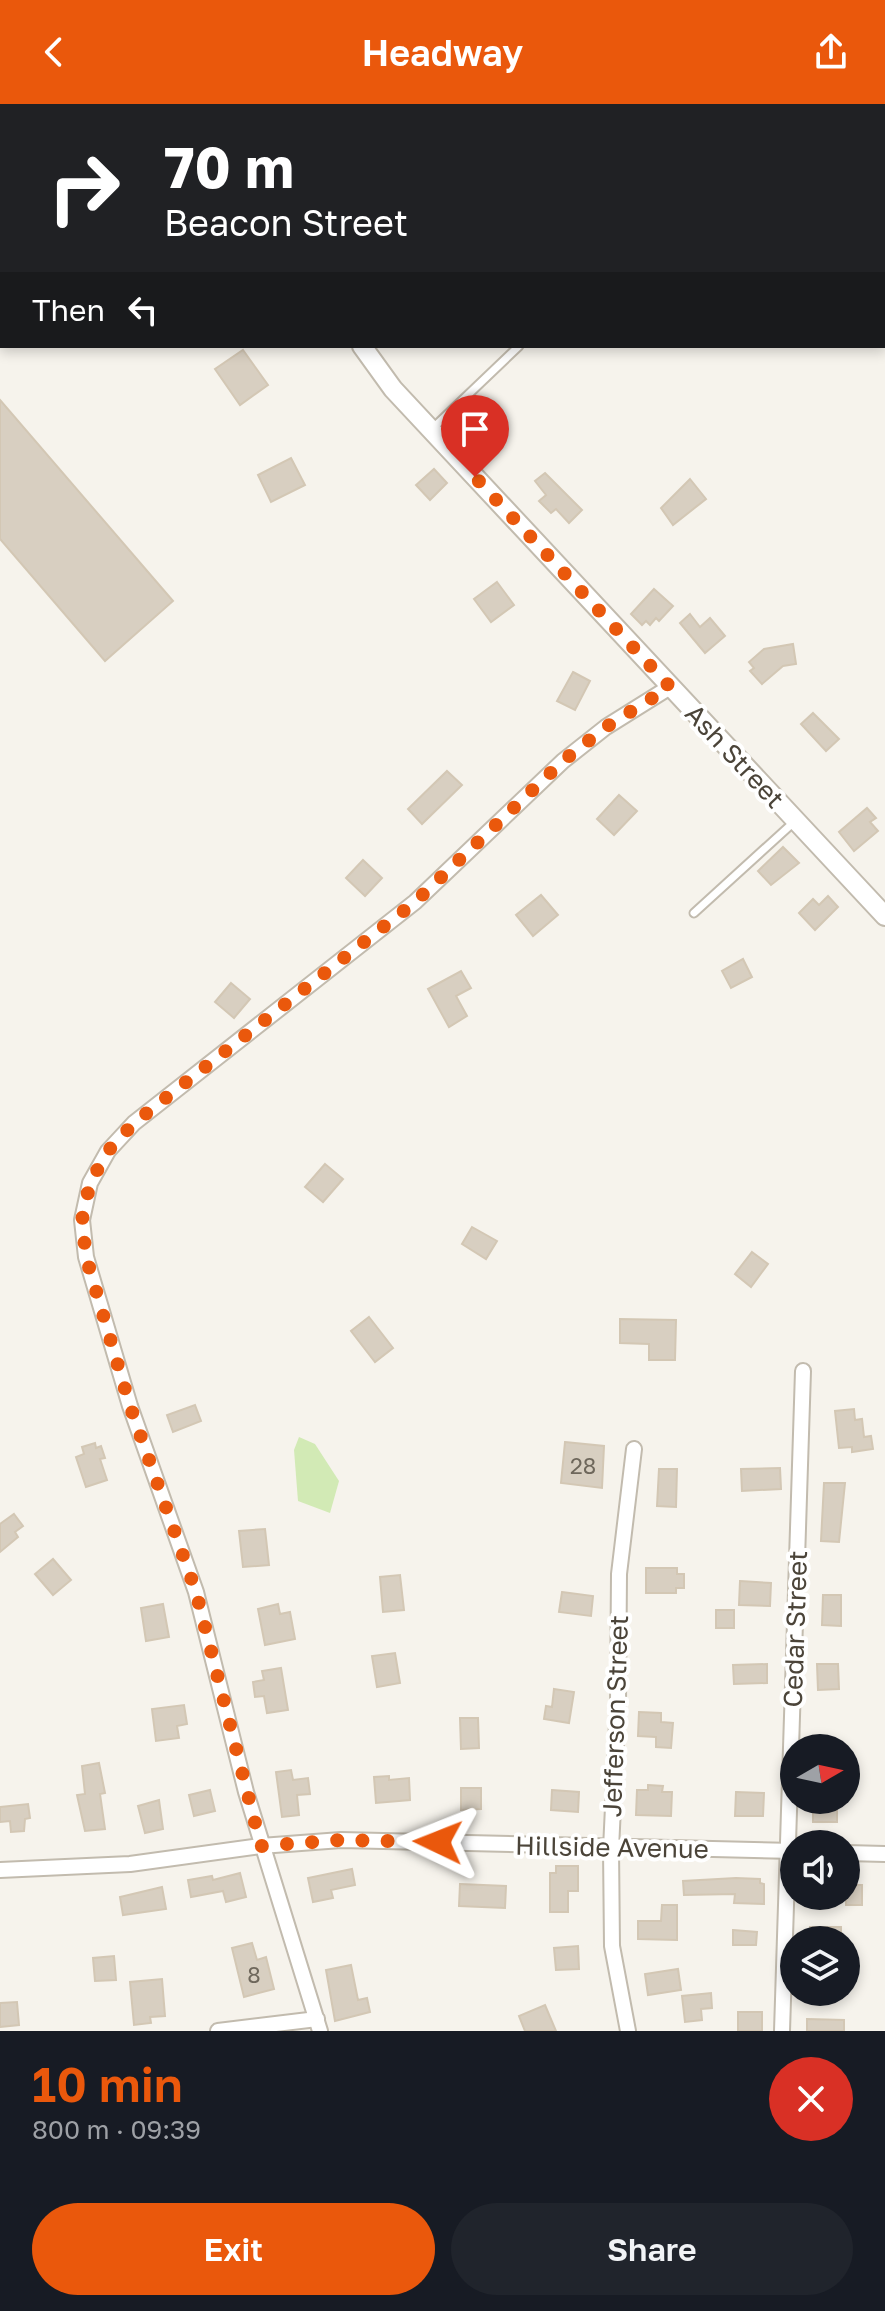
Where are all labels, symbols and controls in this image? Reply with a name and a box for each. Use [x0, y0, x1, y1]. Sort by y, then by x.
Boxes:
icon: back [32, 30, 76, 74]
icon: share [809, 30, 853, 74]
text: Headway [362, 31, 523, 74]
text: 70 m [164, 133, 294, 200]
icon: right [32, 136, 136, 240]
text: Beacon Street [164, 201, 408, 244]
icon: left [121, 288, 165, 332]
text: Then [32, 292, 105, 328]
pin [441, 395, 509, 477]
icon: arrive [453, 407, 497, 451]
street label: Ash Street [679, 698, 791, 814]
house number: 28 [570, 1452, 596, 1479]
street label: Cedar Street [777, 1550, 813, 1708]
street label: Jefferson Street [596, 1614, 634, 1818]
north arrow [780, 1734, 860, 1814]
map controls [780, 1734, 860, 2006]
position arrow [396, 1800, 480, 1884]
street label: Hillside Avenue [515, 1830, 709, 1864]
button: sound [780, 1830, 860, 1910]
button: layers [780, 1926, 860, 2006]
house number: 8 [247, 1961, 261, 1988]
text: 10 min [32, 2055, 183, 2113]
button: close [769, 2057, 853, 2141]
text: 800 m · 09:39 [32, 2114, 201, 2145]
button: Exit [32, 2203, 435, 2295]
button: Share [451, 2203, 853, 2295]

